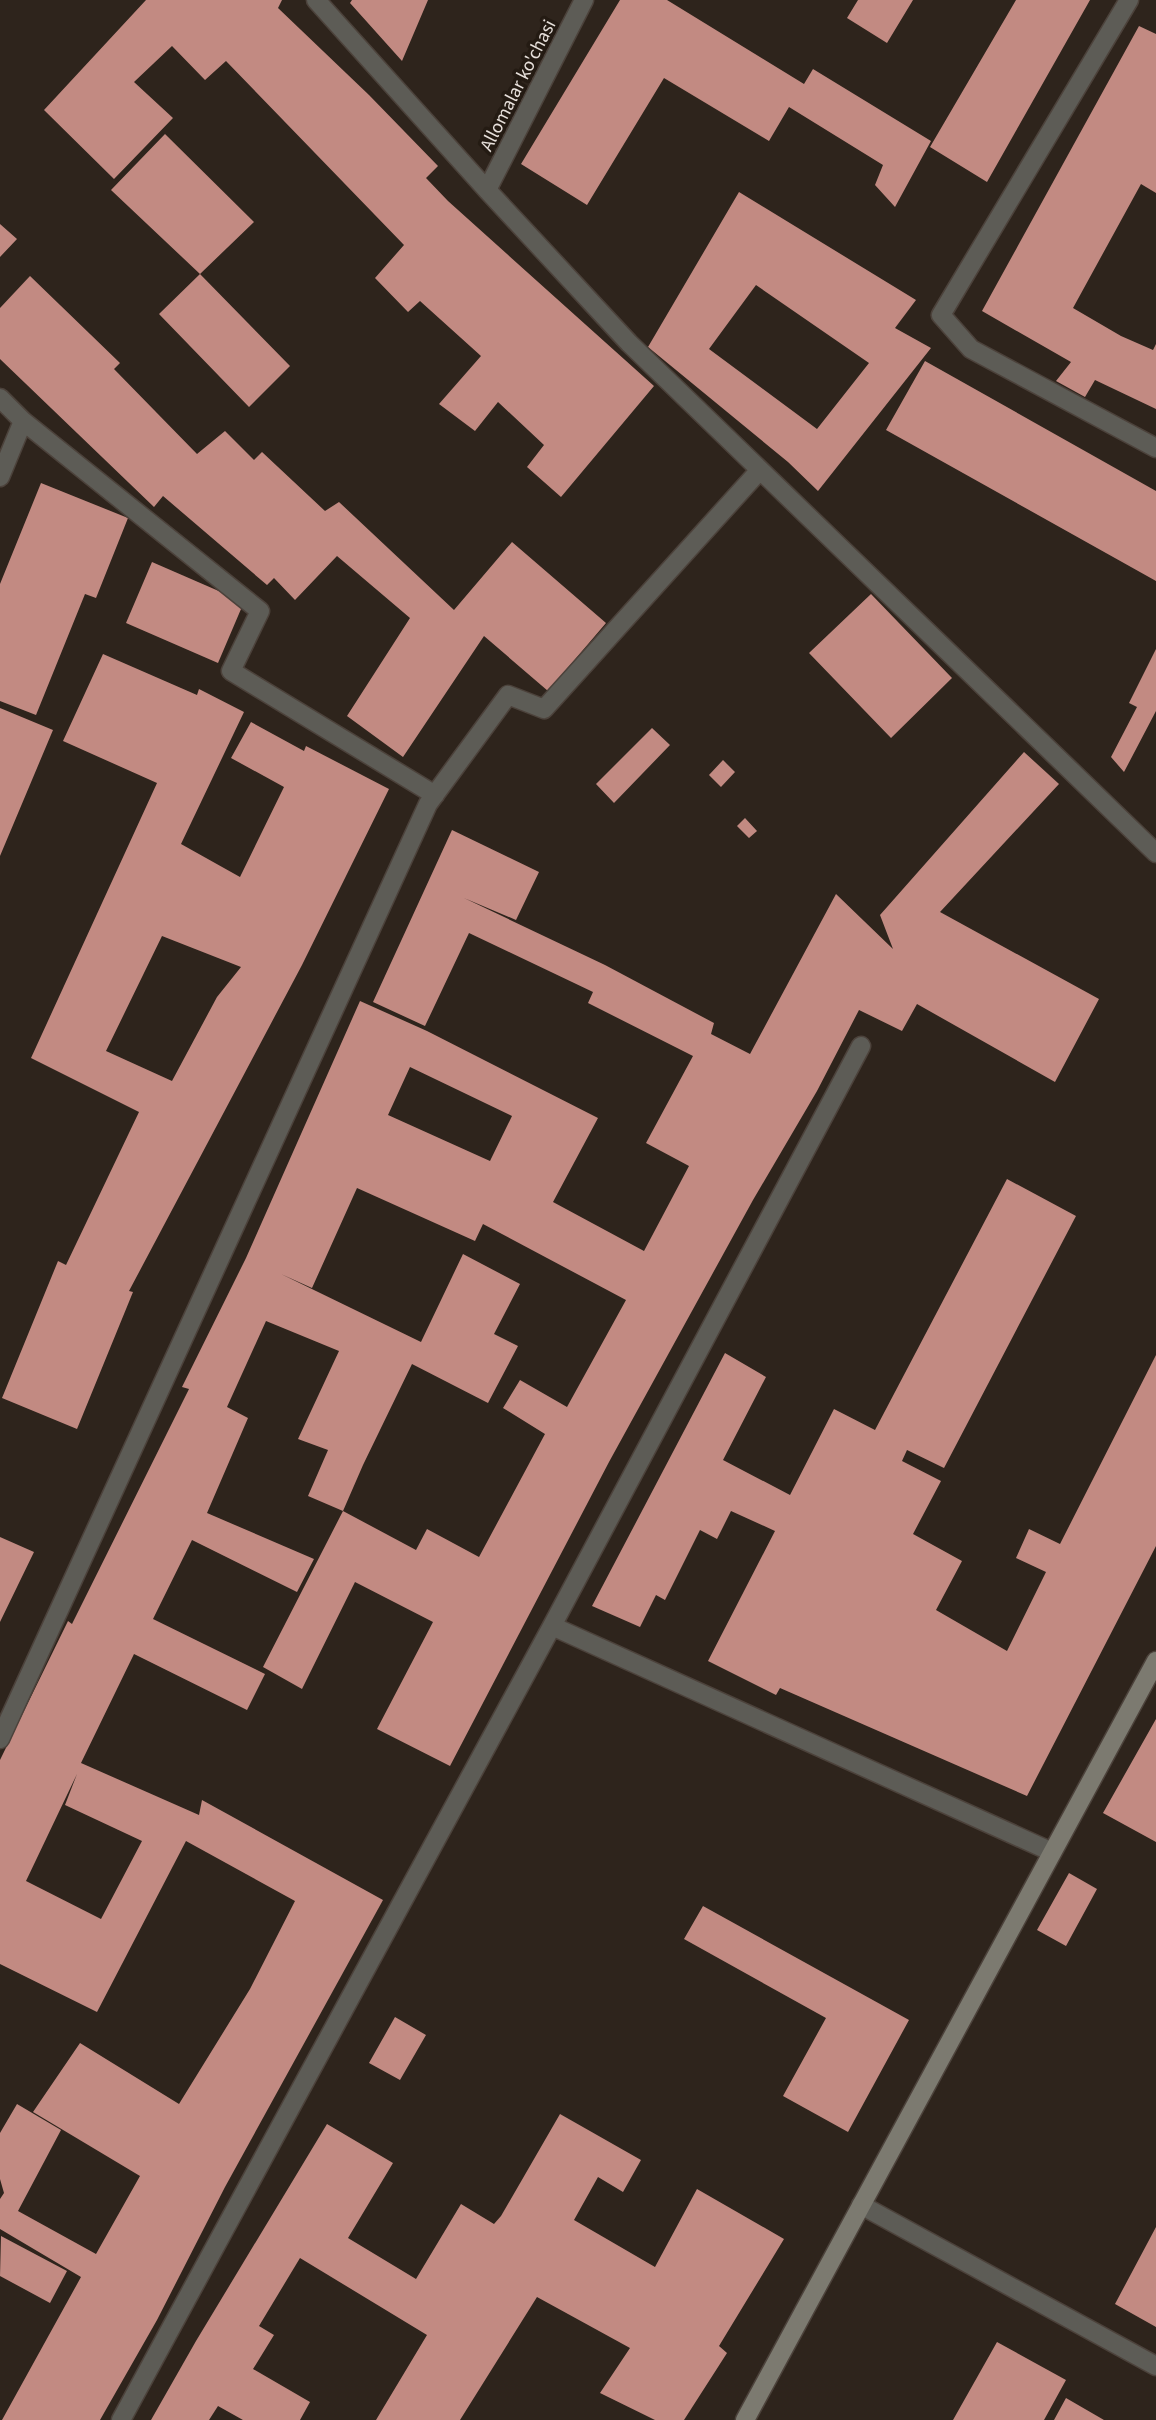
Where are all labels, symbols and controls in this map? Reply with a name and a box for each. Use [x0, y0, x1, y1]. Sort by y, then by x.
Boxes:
street label: Allomalar ko'chasi [473, 15, 563, 156]

